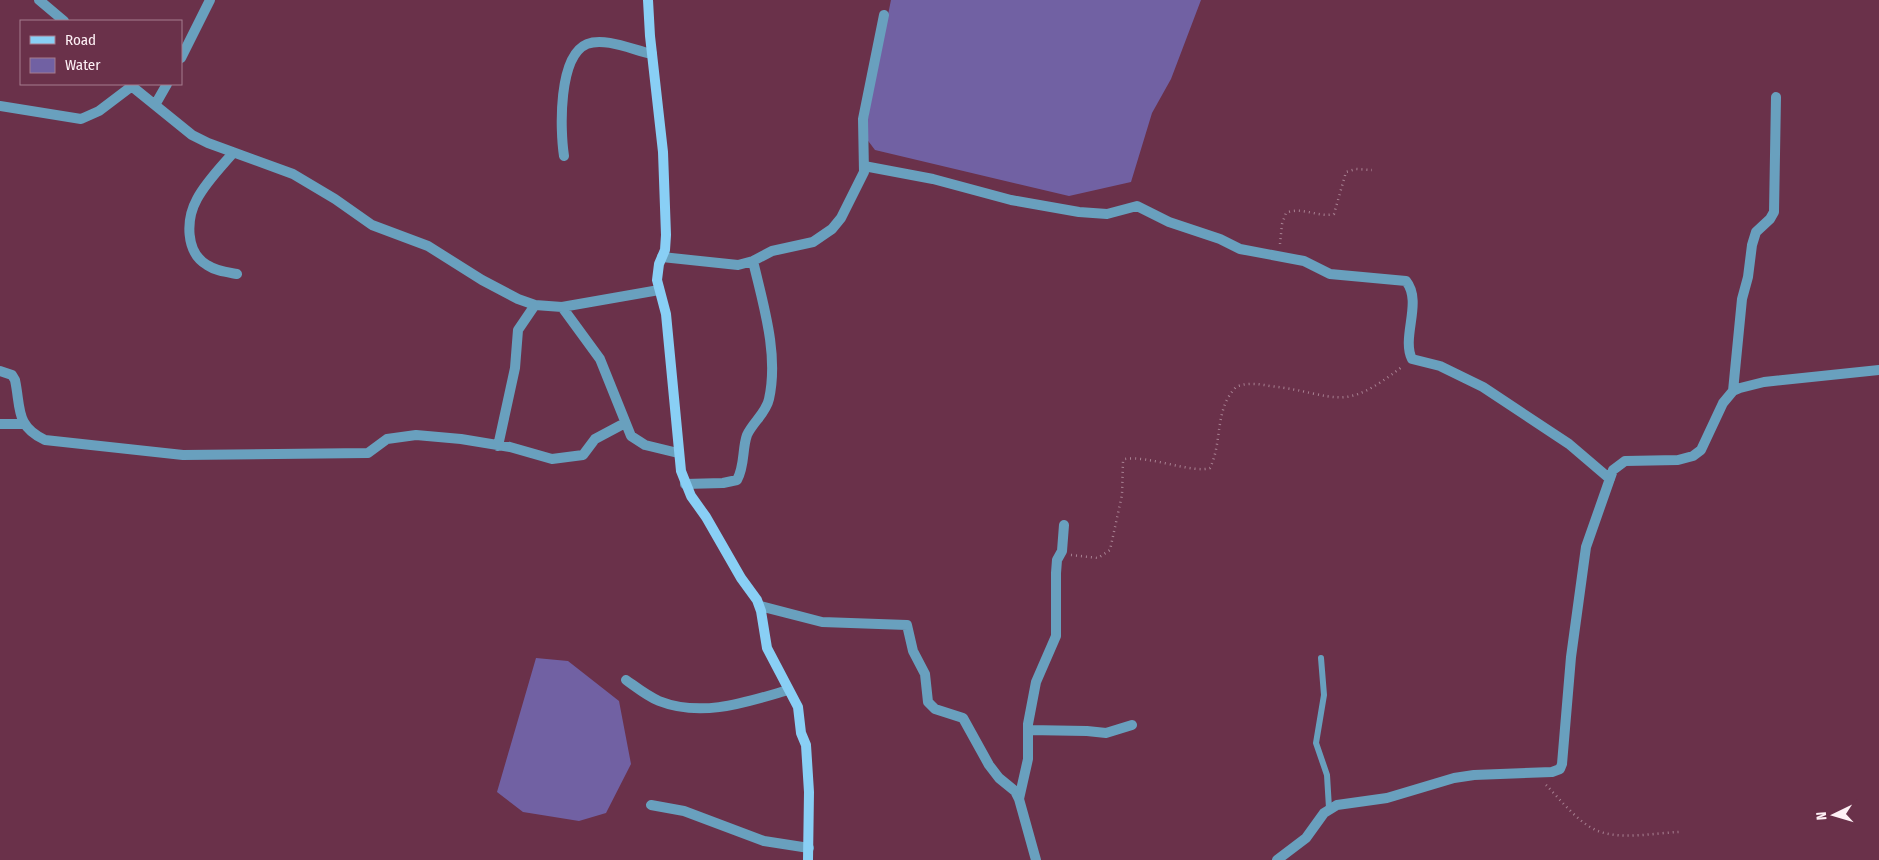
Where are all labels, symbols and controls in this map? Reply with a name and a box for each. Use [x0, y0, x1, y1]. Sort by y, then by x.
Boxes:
legend [20, 20, 182, 85]
text: Road [65, 31, 96, 49]
text: Water [65, 56, 101, 74]
north arrow [1809, 790, 1859, 840]
text: N [1813, 811, 1830, 821]

